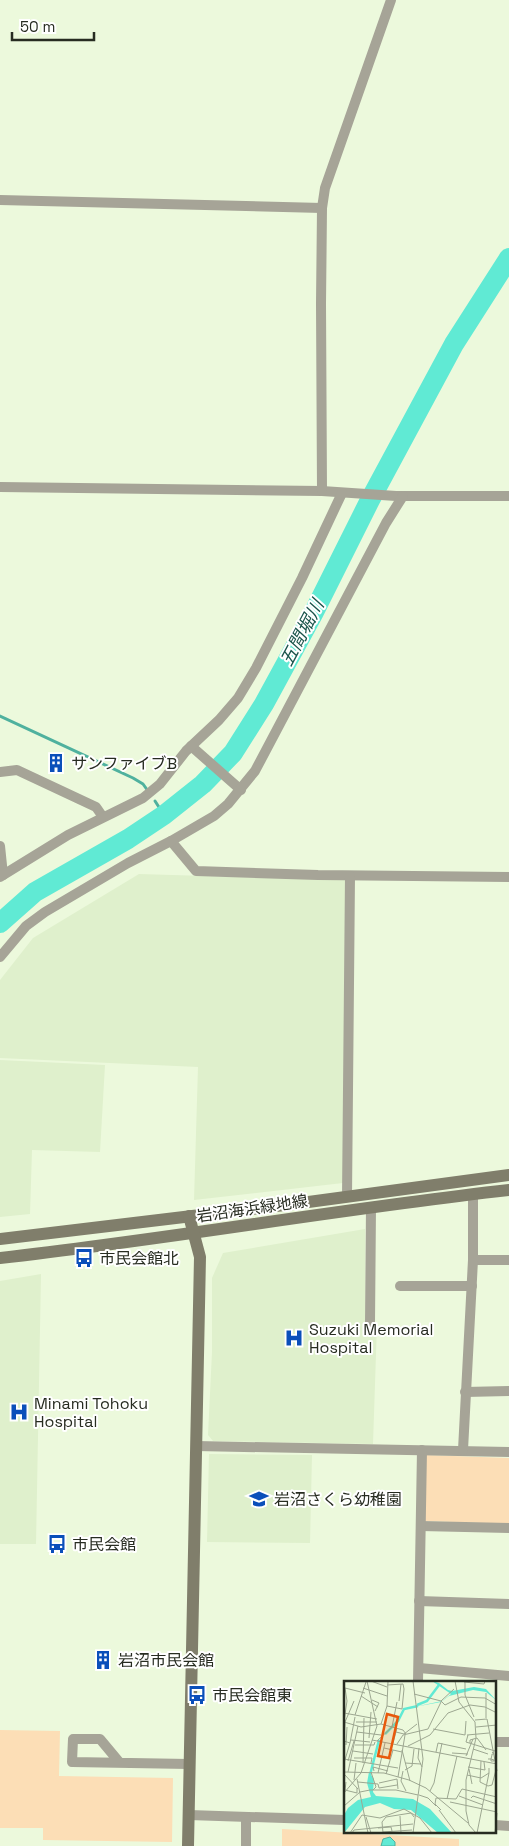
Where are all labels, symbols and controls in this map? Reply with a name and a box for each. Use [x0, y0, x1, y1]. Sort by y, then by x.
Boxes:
scale bar [12, 10, 95, 42]
text: 50 m [20, 17, 55, 36]
water label: 五間堀川 [275, 594, 330, 670]
building icon: サンファイブB [45, 752, 67, 774]
place label: サンファイブB [71, 753, 177, 774]
street label: 岩沼海浜緑地線 [195, 1190, 309, 1227]
bus stop icon: 市民会館北 [73, 1247, 95, 1269]
place label: 市民会館北 [99, 1248, 179, 1269]
place label: Suzuki Memorial Hospital [309, 1319, 433, 1358]
hospital icon: Suzuki Memorial Hospital [283, 1327, 305, 1349]
place label: Minami Tohoku Hospital [34, 1393, 148, 1432]
hospital icon: Minami Tohoku Hospital [8, 1401, 30, 1423]
school or university icon: 岩沼さくら幼稚園 [248, 1488, 270, 1510]
place label: 岩沼さくら幼稚園 [274, 1489, 402, 1510]
bus stop icon: 市民会館 [46, 1533, 68, 1555]
place label: 市民会館 [72, 1534, 136, 1555]
building icon: 岩沼市民会館 [92, 1649, 114, 1671]
place label: 岩沼市民会館 [118, 1650, 214, 1671]
inset map [344, 1681, 496, 1834]
bus stop icon: 市民会館東 [186, 1684, 208, 1706]
place label: 市民会館東 [212, 1685, 292, 1706]

